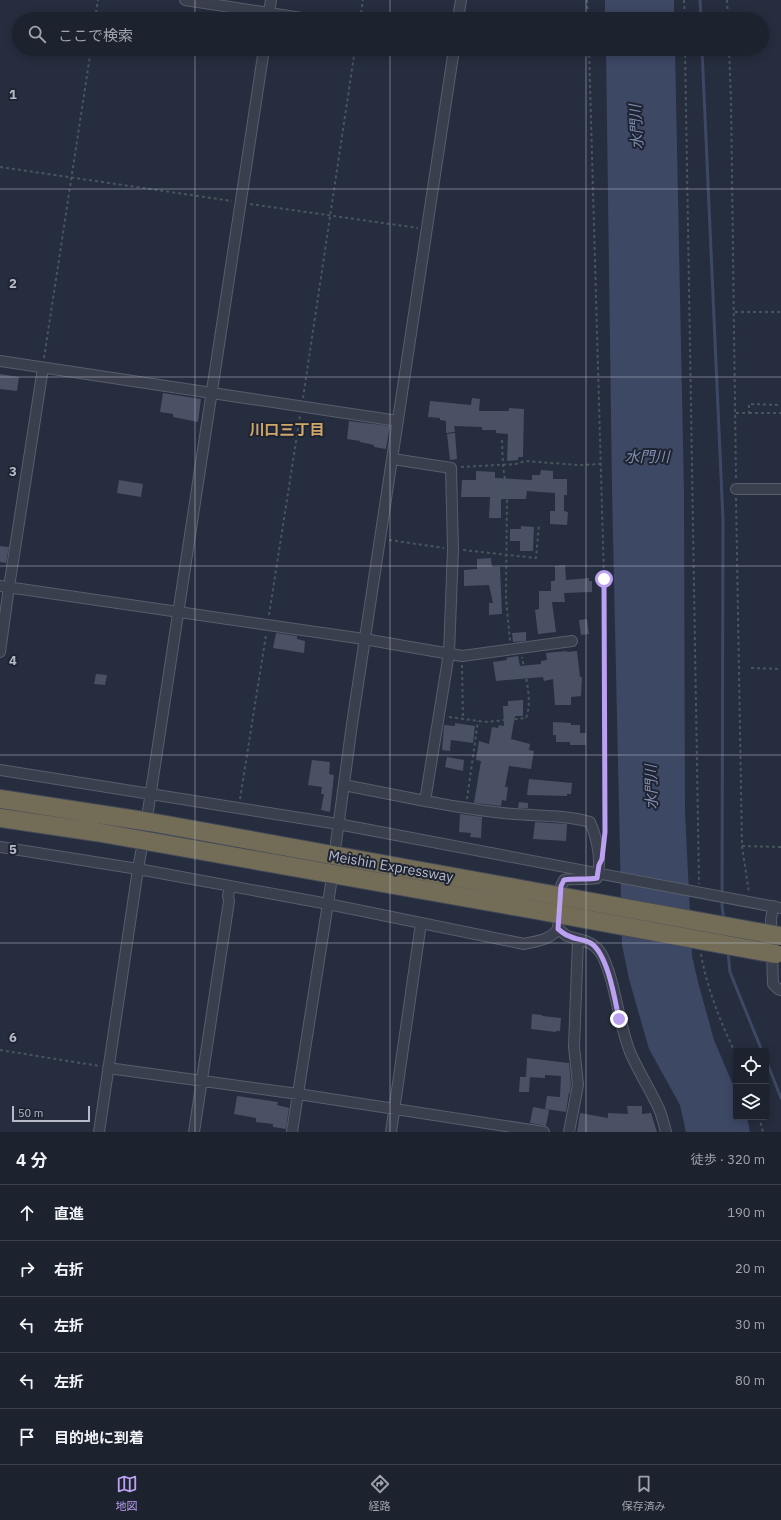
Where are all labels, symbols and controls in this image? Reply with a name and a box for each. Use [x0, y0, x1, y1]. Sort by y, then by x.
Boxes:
search box [12, 12, 769, 56]
icon: search [26, 23, 48, 45]
text: ここで検索 [58, 26, 133, 45]
text: 1 [9, 86, 17, 103]
water label: 水門川 [625, 102, 647, 150]
text: 2 [9, 275, 17, 292]
district label: 川口三丁目 [249, 420, 325, 439]
water label: 水門川 [624, 447, 671, 466]
text: 3 [9, 463, 17, 480]
route start [595, 570, 613, 588]
text: 4 [9, 652, 17, 669]
water label: 水門川 [641, 762, 661, 810]
text: 5 [9, 841, 17, 858]
street label: Meishin Expressway [327, 846, 455, 886]
route end [610, 1010, 628, 1028]
text: 6 [9, 1029, 17, 1046]
map controls [733, 1048, 769, 1120]
button: locate [733, 1048, 769, 1084]
button: layers [733, 1084, 769, 1120]
scale bar [12, 1104, 90, 1123]
text: 50 m [18, 1106, 43, 1120]
text: 4 分 [16, 1149, 47, 1171]
text: 徒歩 · 320 m [691, 1151, 765, 1168]
icon: ahead [16, 1202, 38, 1224]
text: 直進 [54, 1204, 84, 1223]
text: 190 m [727, 1204, 765, 1221]
icon: right [16, 1258, 38, 1280]
text: 右折 [54, 1260, 84, 1279]
text: 20 m [735, 1260, 765, 1277]
icon: left [16, 1314, 38, 1336]
text: 左折 [54, 1316, 84, 1335]
text: 30 m [735, 1316, 765, 1333]
icon: left [16, 1370, 38, 1392]
text: 左折 [54, 1372, 84, 1391]
text: 80 m [735, 1372, 765, 1389]
icon: arrive [16, 1426, 38, 1448]
text: 目的地に到着 [54, 1428, 144, 1447]
tab: 地図 [116, 1473, 138, 1513]
tab: 経路 [369, 1473, 391, 1513]
tab: 保存済み [622, 1473, 666, 1513]

